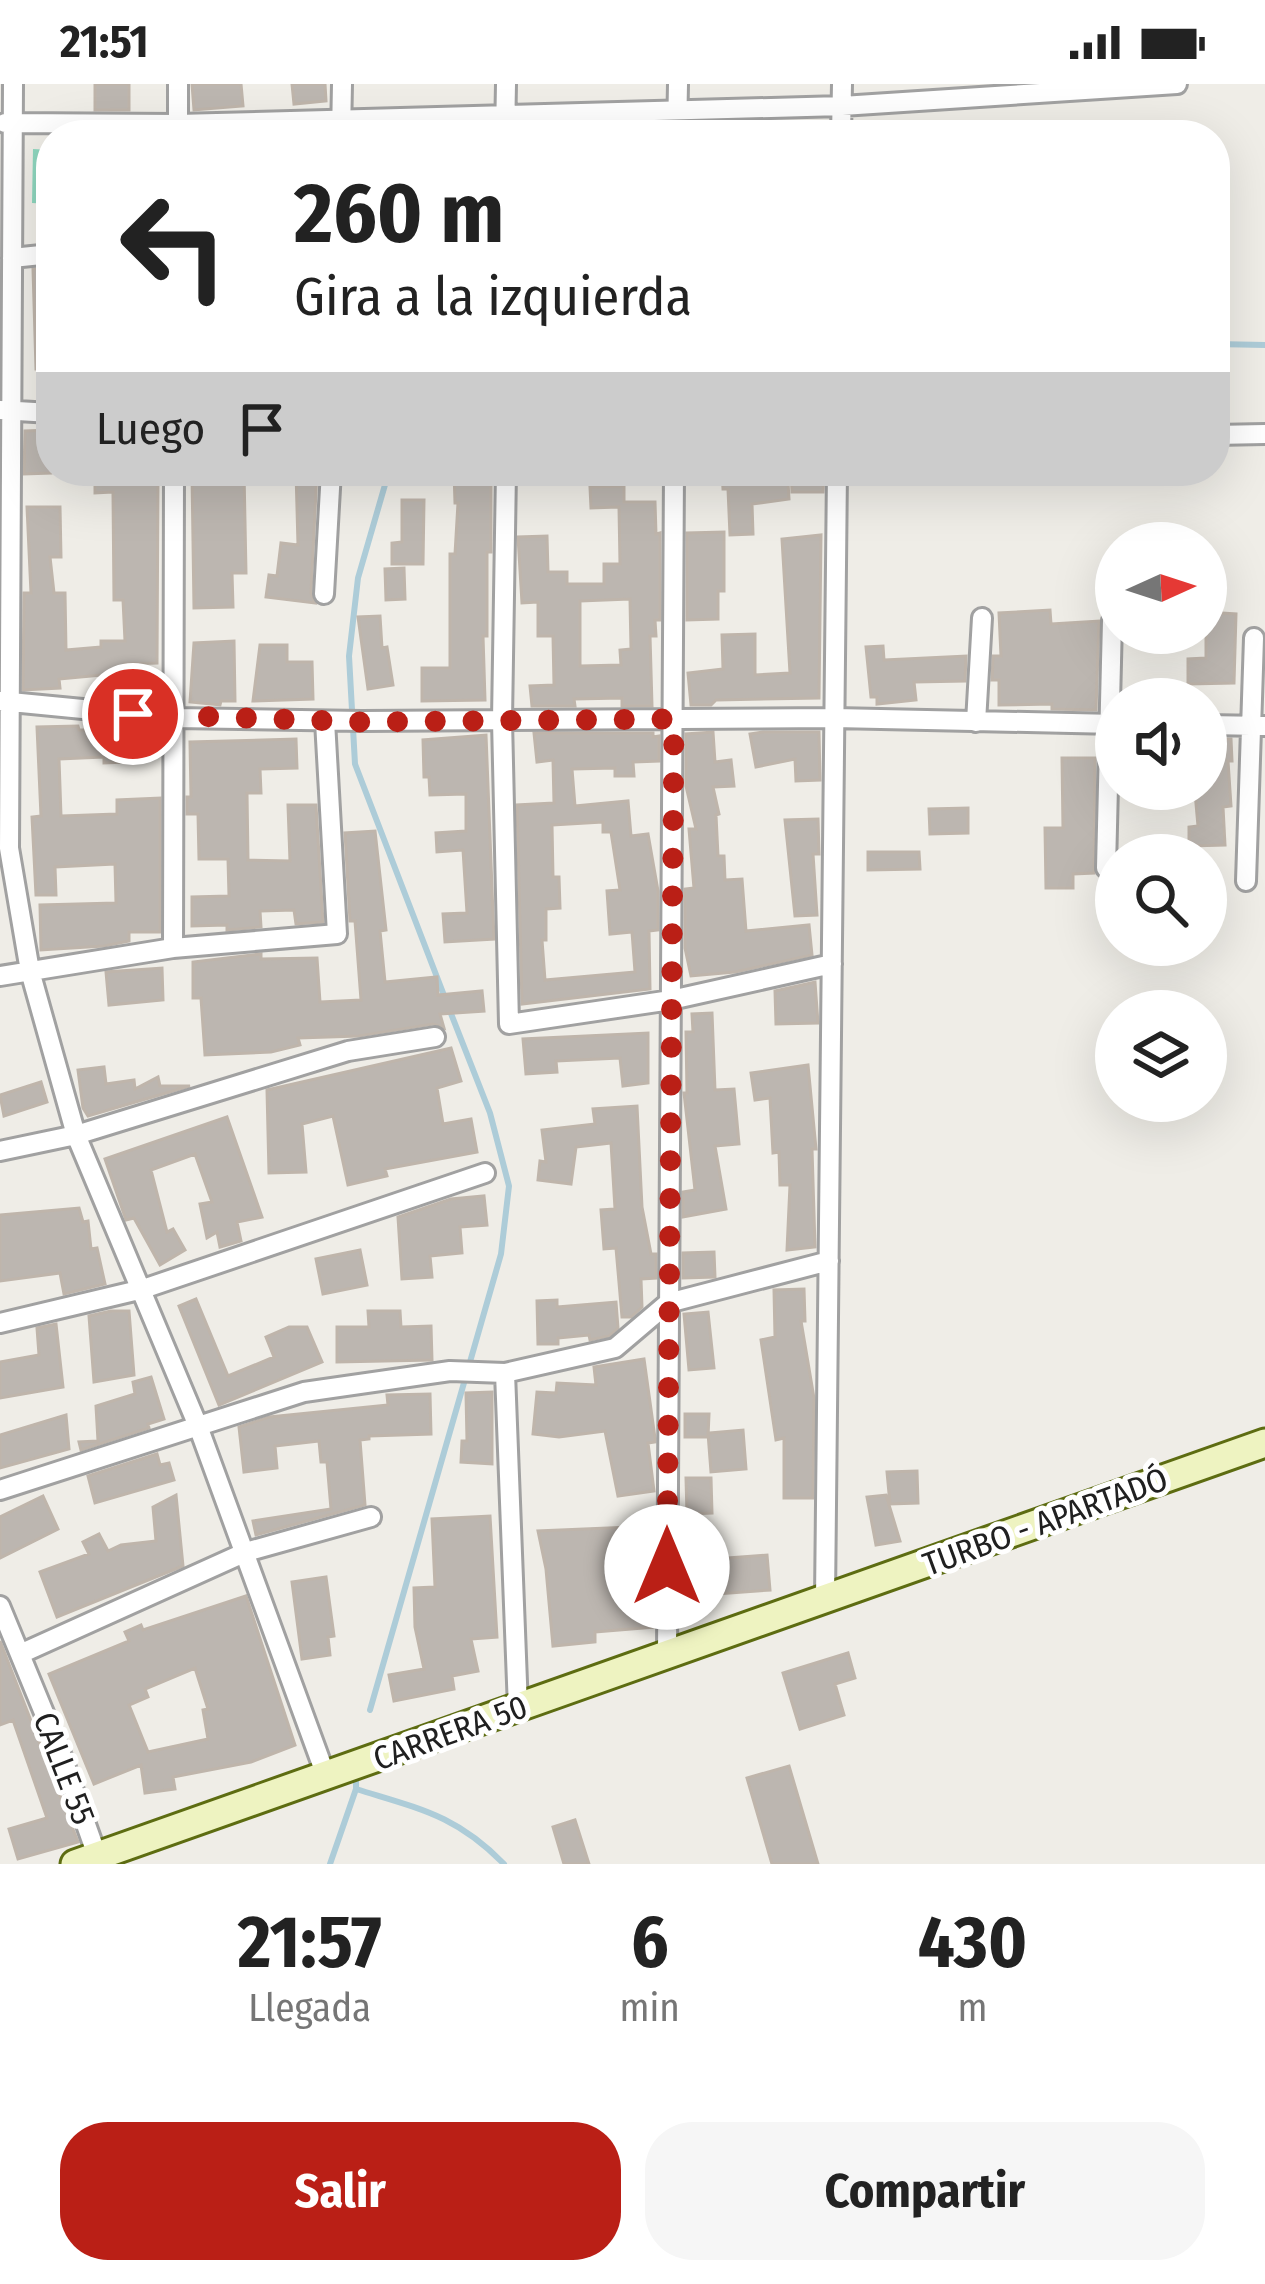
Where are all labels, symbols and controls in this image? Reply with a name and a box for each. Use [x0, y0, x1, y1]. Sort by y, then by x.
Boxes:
text: 21:51 [60, 15, 148, 69]
text: 260 m [294, 163, 504, 264]
icon: left [96, 168, 252, 324]
text: Gira a la izquierda [294, 265, 692, 329]
icon: arrive [229, 396, 295, 462]
text: Luego [96, 402, 205, 456]
north arrow [1095, 522, 1227, 654]
map controls [1095, 522, 1227, 1122]
pin [82, 663, 184, 765]
button: sound [1095, 678, 1227, 810]
icon: arrive [100, 681, 166, 747]
button: search [1095, 834, 1227, 966]
button: layers [1095, 990, 1227, 1122]
street label: TURBO - APARTADÓ [918, 1459, 1173, 1585]
position arrow [604, 1504, 730, 1630]
street label: CARRERA 50 [368, 1687, 533, 1779]
street label: CALLE 55 [24, 1707, 104, 1830]
text: 21:57 [238, 1900, 382, 1986]
text: 6 [631, 1900, 669, 1986]
text: 430 [918, 1900, 1027, 1986]
text: Llegada [248, 1985, 371, 2031]
text: min [620, 1985, 680, 2031]
text: m [957, 1985, 987, 2031]
button: Salir [60, 2122, 621, 2260]
button: Compartir [645, 2122, 1205, 2260]

